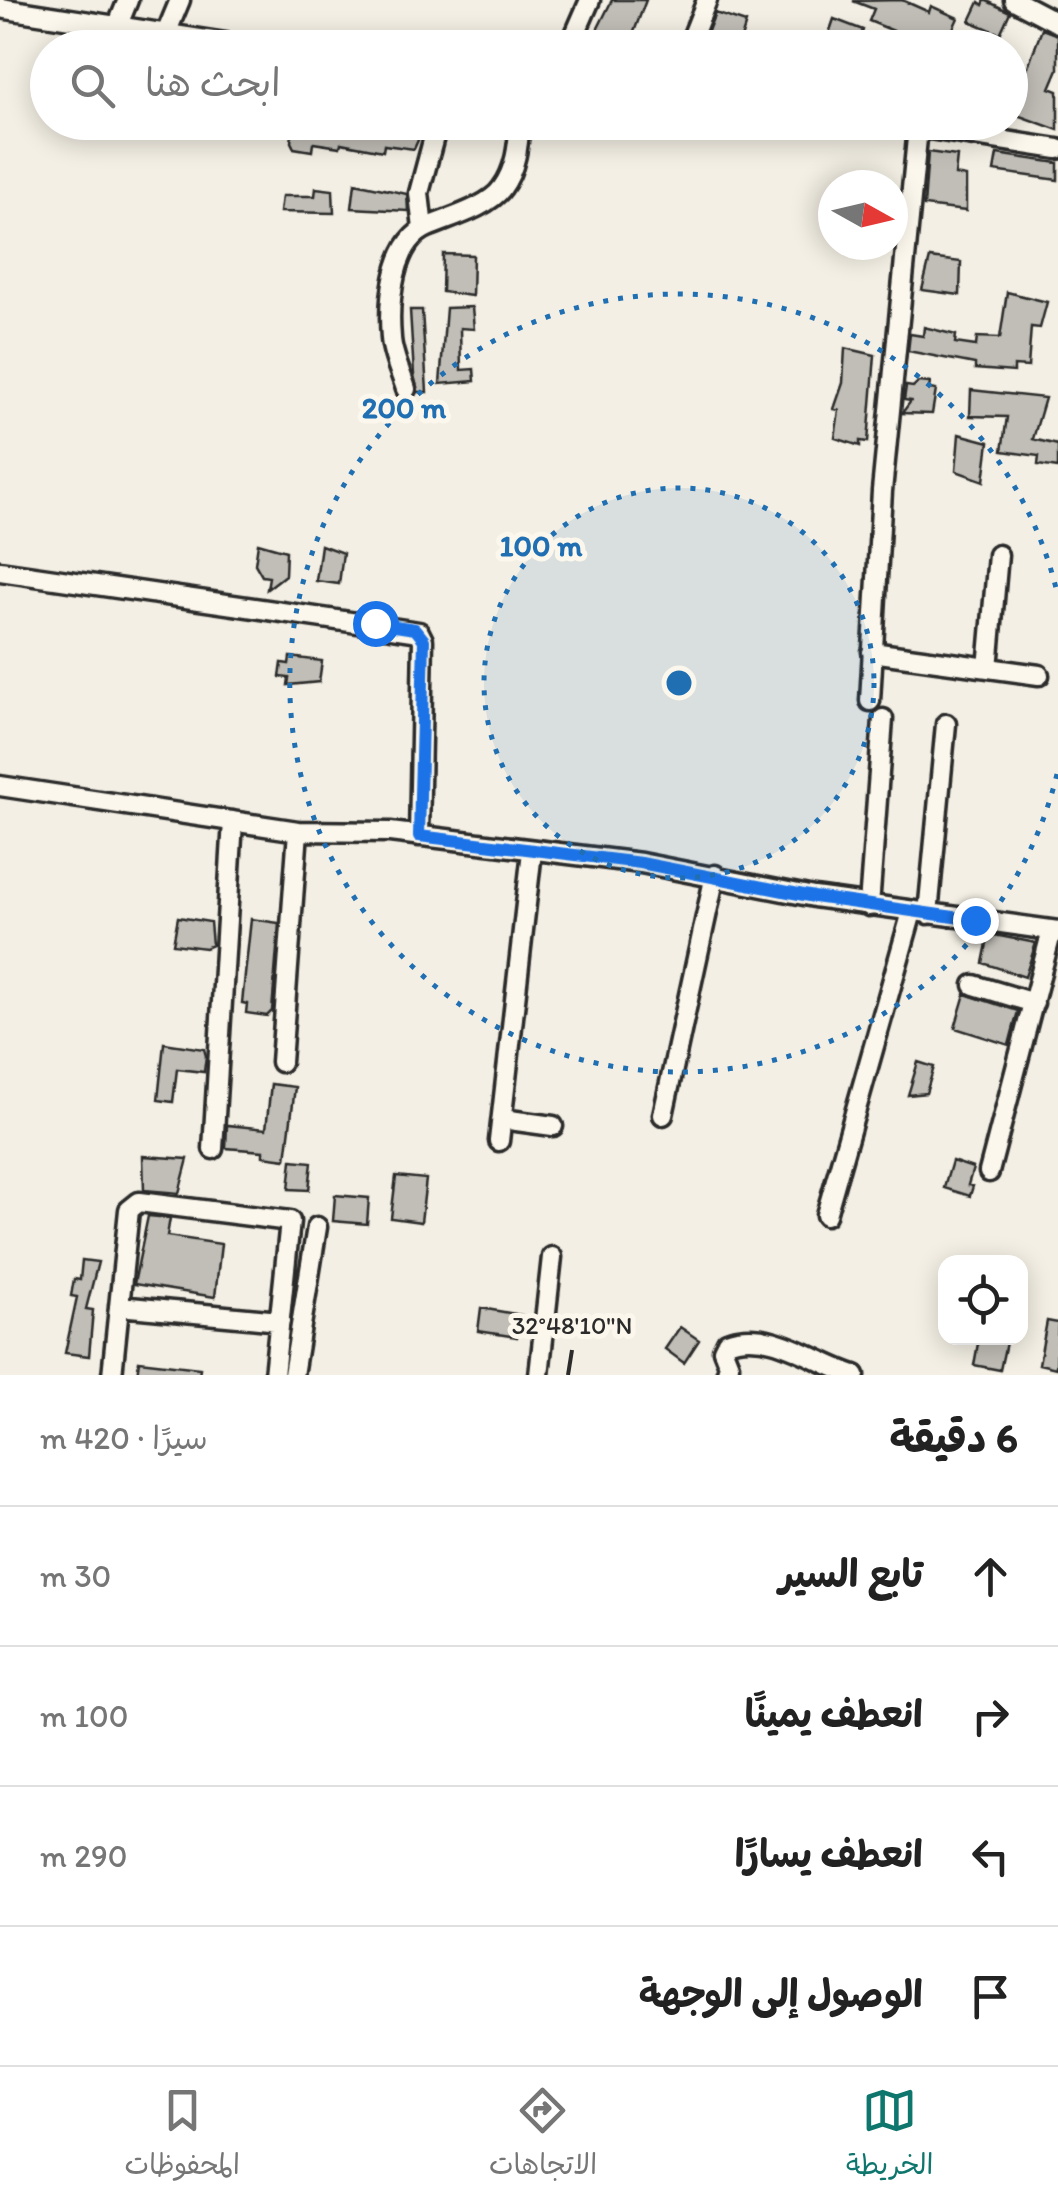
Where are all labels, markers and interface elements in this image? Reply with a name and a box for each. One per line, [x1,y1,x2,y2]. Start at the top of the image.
search box [30,30,1028,140]
icon: search [65,58,120,113]
text: ابحث هنا [145,60,281,106]
north arrow [818,170,908,260]
text: 200 m [362,389,447,426]
text: 100 m [500,527,583,564]
route start [353,601,399,647]
centre of rings [661,665,697,701]
route end [953,898,999,944]
map controls [938,1255,1028,1345]
button: locate [938,1255,1028,1345]
text: 32°48'10"N [512,1310,632,1340]
text: 6 دقيقة [889,1412,1018,1463]
text: سيرًا · 420 m [40,1419,208,1457]
icon: ahead [963,1549,1018,1604]
text: تابع السير [779,1551,923,1597]
text: 30 m [40,1557,111,1595]
icon: right [963,1689,1018,1744]
text: انعطف يمينًا [745,1691,923,1737]
text: 100 m [40,1697,128,1735]
icon: left [963,1829,1018,1884]
text: انعطف يسارًا [735,1831,923,1877]
text: 290 m [40,1837,127,1875]
icon: arrive [963,1969,1018,2024]
text: الوصول إلى الوجهة [639,1971,923,2017]
tab: المحفوظات [125,2083,240,2189]
tab: الاتجاهات [489,2083,597,2189]
tab: الخريطة [846,2083,933,2189]

